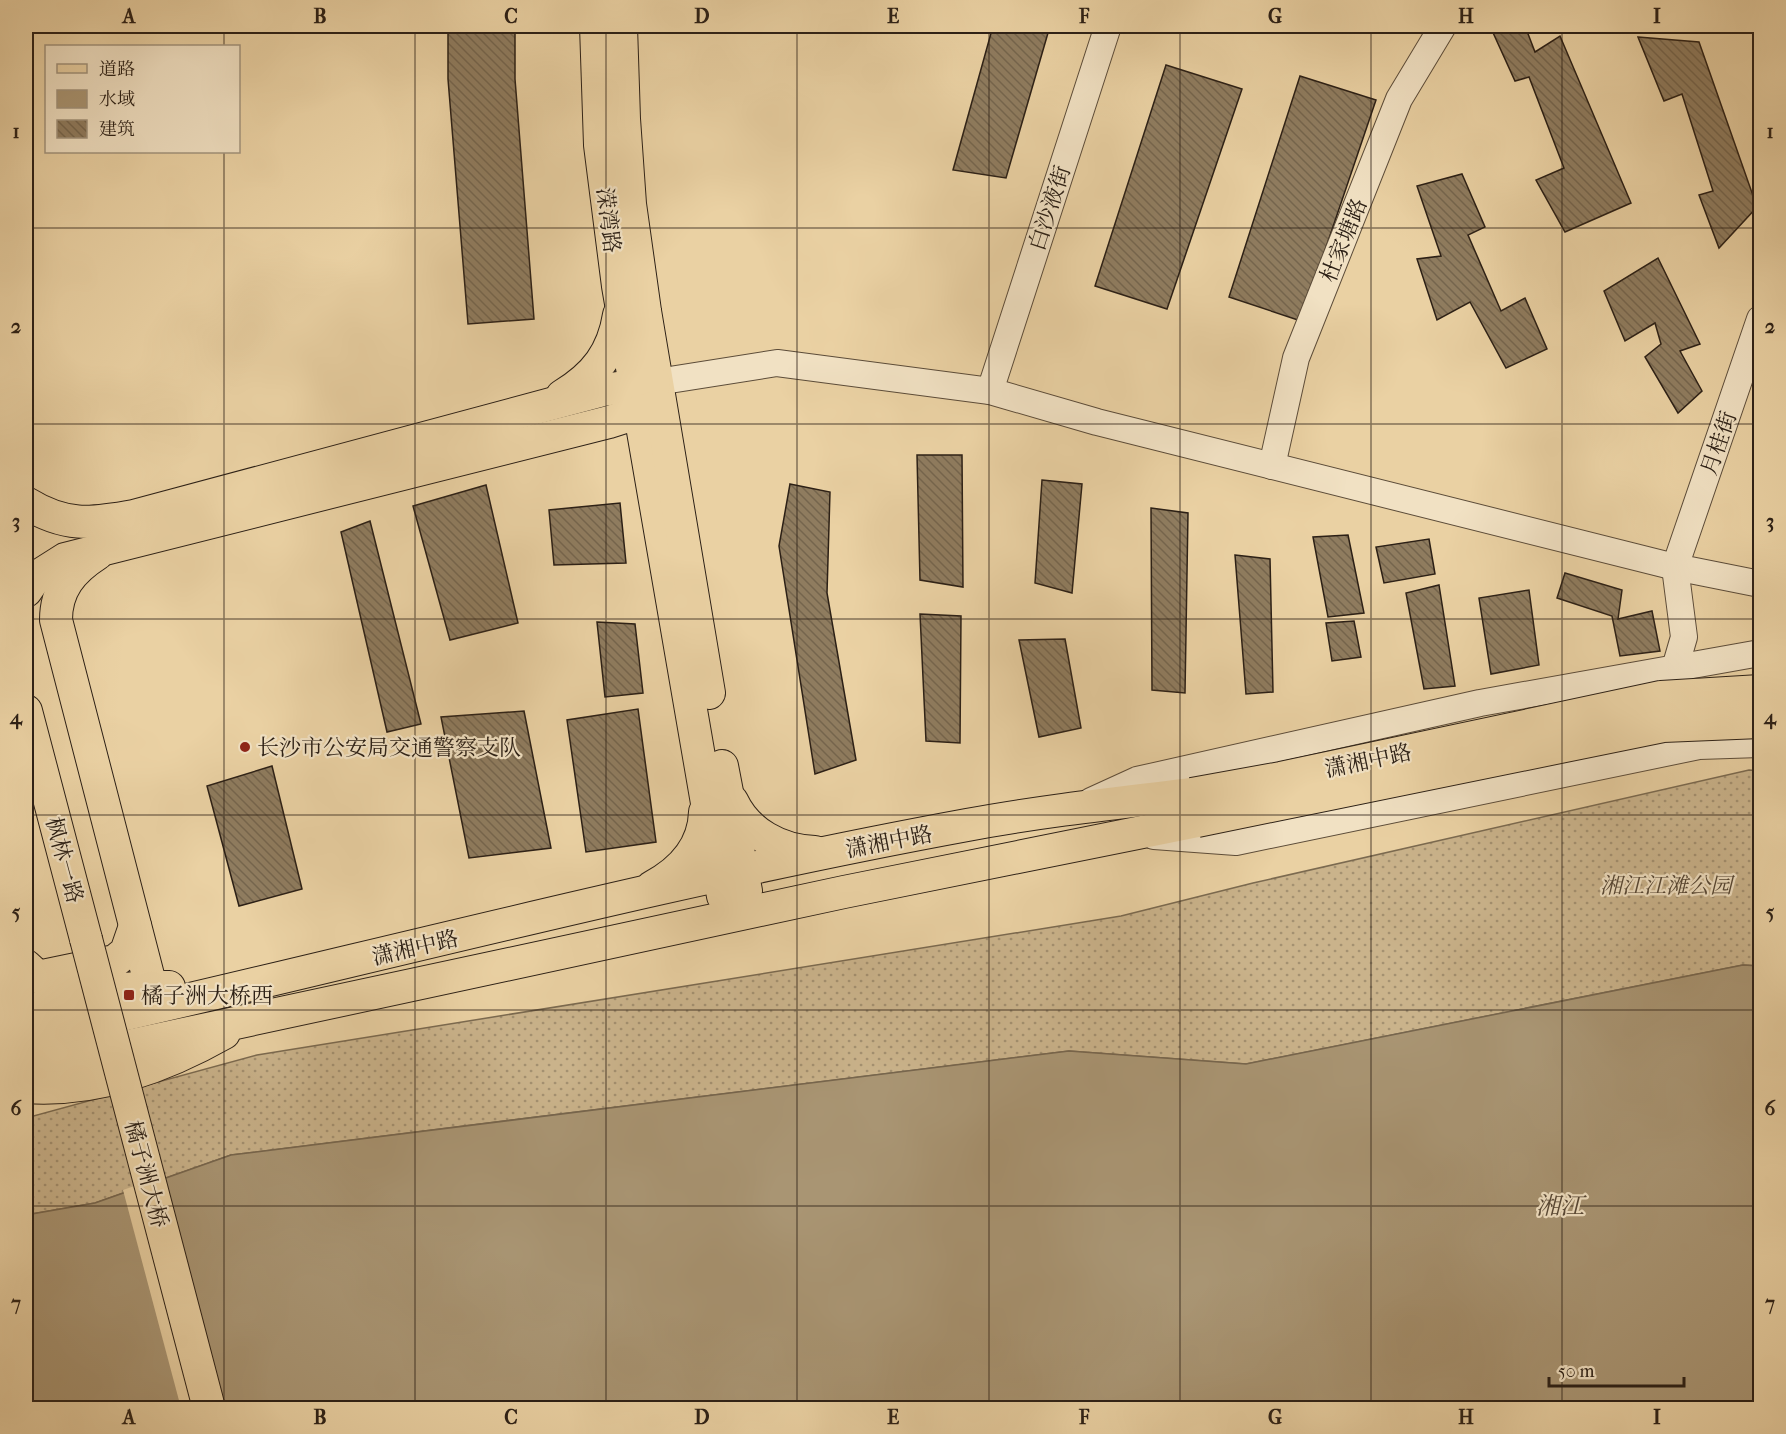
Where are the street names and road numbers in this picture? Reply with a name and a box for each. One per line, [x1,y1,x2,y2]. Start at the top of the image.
street label: 白沙液街 [1024,162,1076,254]
street label: 溁湾路 [591,186,625,254]
street label: 杜家塘路 [1315,195,1372,286]
street label: 月桂街 [1696,408,1742,479]
street label: 潇湘中路 [1322,739,1414,783]
street label: 枫林一路 [40,814,88,906]
street label: 潇湘中路 [844,821,935,863]
street label: 潇湘中路 [369,925,461,971]
street label: 橘子洲大桥 [119,1118,173,1231]

